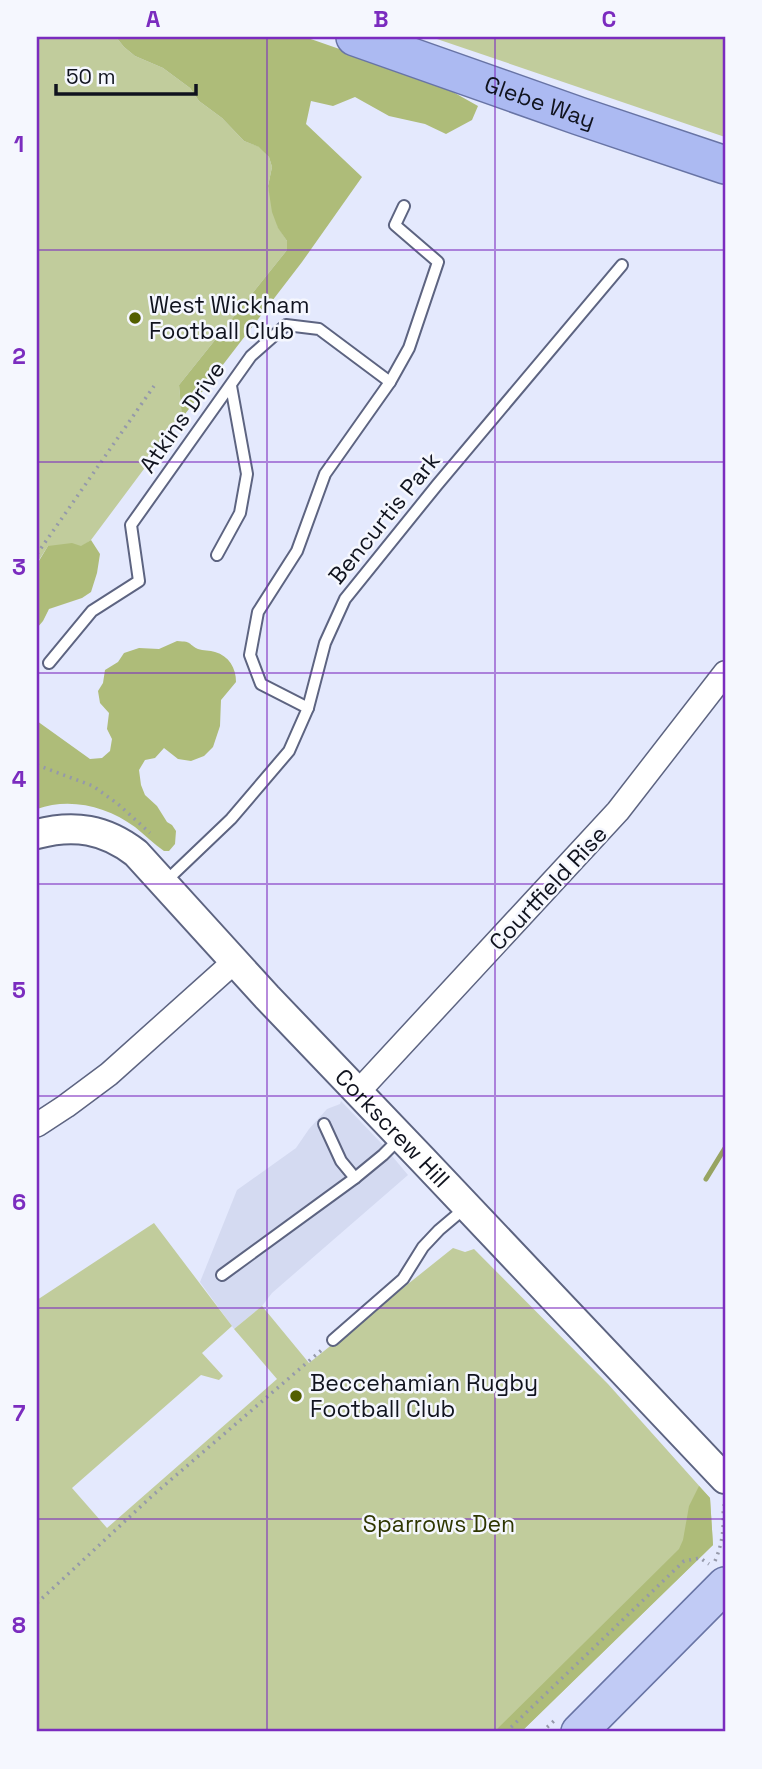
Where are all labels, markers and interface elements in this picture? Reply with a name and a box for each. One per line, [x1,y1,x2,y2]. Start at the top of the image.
text: A [146,4,161,34]
text: B [373,4,389,34]
text: C [602,4,616,34]
scale bar [56,52,196,96]
text: 50 m [66,63,116,90]
street label: Glebe Way [480,69,599,135]
text: 1 [14,129,24,159]
place label: West Wickham Football Club [149,290,310,346]
marker: West Wickham Football Club [127,310,143,326]
text: 2 [12,341,26,371]
street label: Atkins Drive [132,355,232,479]
street label: Bencurtis Park [322,446,446,590]
text: 3 [12,552,26,582]
text: 4 [12,764,27,794]
street label: Courtfield Rise [482,819,614,957]
text: 5 [12,975,26,1005]
street label: Corkscrew Hill [328,1062,456,1194]
text: 6 [12,1187,26,1217]
place label: Beccehamian Rugby Football Club [310,1368,538,1424]
marker: Beccehamian Rugby Football Club [288,1388,304,1404]
text: 7 [13,1398,26,1428]
park label: Sparrows Den [363,1509,515,1539]
text: 8 [12,1610,26,1640]

